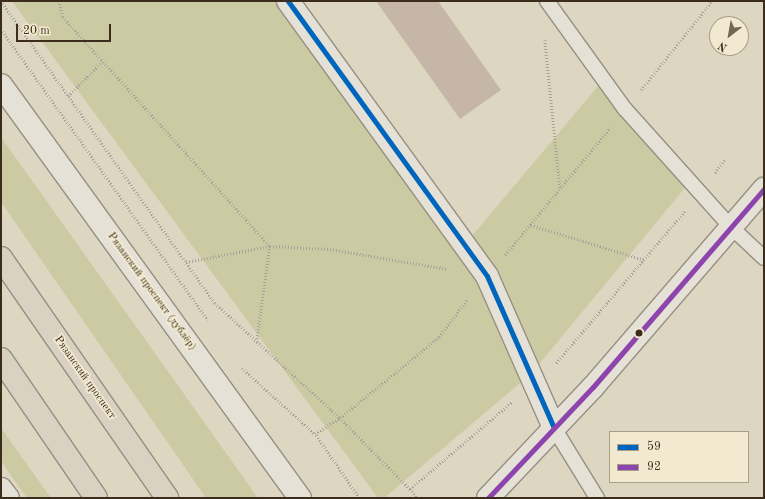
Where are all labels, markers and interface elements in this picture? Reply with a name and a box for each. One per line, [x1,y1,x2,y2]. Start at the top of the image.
scale bar [18,16,113,42]
north arrow [709,16,749,56]
text: 20 m [23,25,50,37]
text: N [717,39,730,53]
street label: Рязанский проспект (дублёр) [104,230,198,354]
unlabelled marker [634,328,644,338]
street label: Рязанский проспект [50,334,118,422]
legend [609,431,749,483]
text: 59 [647,441,661,453]
text: 92 [647,461,661,473]

